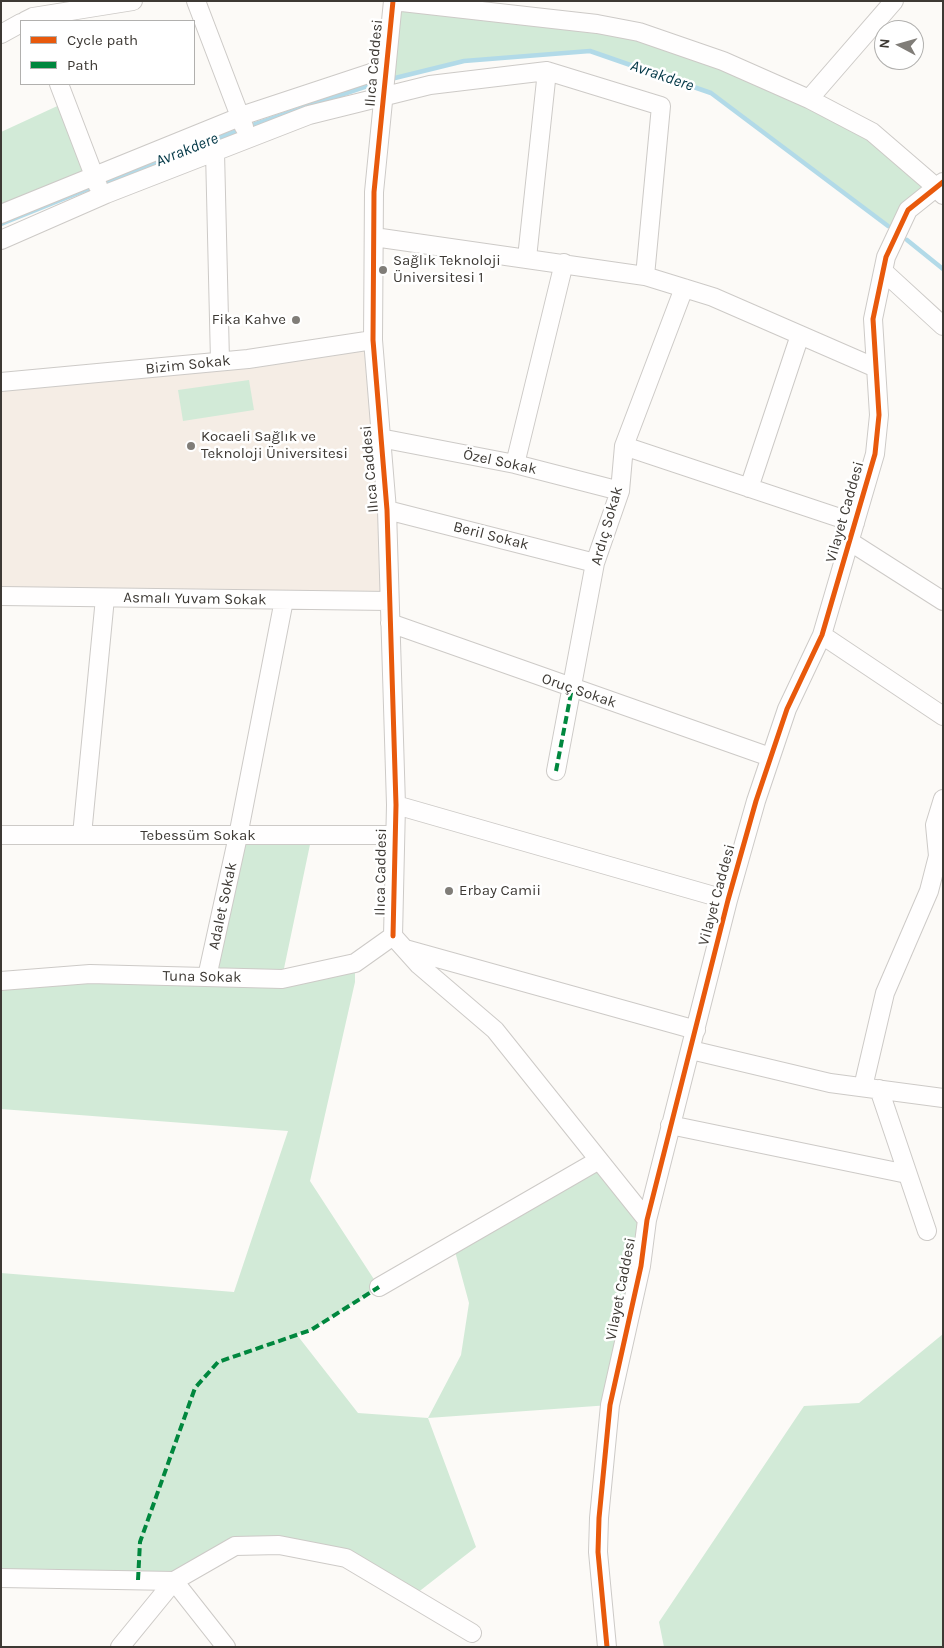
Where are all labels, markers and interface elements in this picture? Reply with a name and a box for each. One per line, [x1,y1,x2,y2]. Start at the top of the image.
street label: Ilıca Caddesi [361,19,387,107]
legend [20,20,195,85]
north arrow [874,20,924,70]
text: Cycle path [67,31,138,49]
text: N [876,38,894,49]
text: Path [67,56,98,74]
water label: Avrakdere [628,56,696,96]
water label: Avrakdere [153,129,221,171]
place label: Sağlık Teknoloji Üniversitesi 1 [393,252,501,287]
marker: Sağlık Teknoloji Üniversitesi 1 [377,264,389,276]
place label: Fika Kahve [212,311,286,329]
marker: Fika Kahve [290,314,302,326]
street label: Bizim Sokak [145,352,231,378]
street label: Ilıca Caddesi [357,425,383,513]
place label: Kocaeli Sağlık ve Teknoloji Üniversitesi [201,428,348,463]
marker: Kocaeli Sağlık ve Teknoloji Üniversitesi [185,440,197,452]
street label: Özel Sokak [462,445,538,479]
street label: Vilayet Caddesi [822,459,868,565]
street label: Ardıç Sokak [587,485,627,567]
street label: Beril Sokak [451,518,531,554]
street label: Asmalı Yuvam Sokak [123,589,267,609]
street label: Oruç Sokak [539,670,619,712]
street label: Tebessüm Sokak [140,827,256,845]
street label: Ilıca Caddesi [371,828,391,916]
street label: Vilayet Caddesi [695,842,739,948]
street label: Adalet Sokak [205,860,241,952]
place label: Erbay Camii [459,882,541,900]
marker: Erbay Camii [443,885,455,897]
street label: Tuna Sokak [162,967,242,987]
street label: Vilayet Caddesi [602,1236,640,1342]

